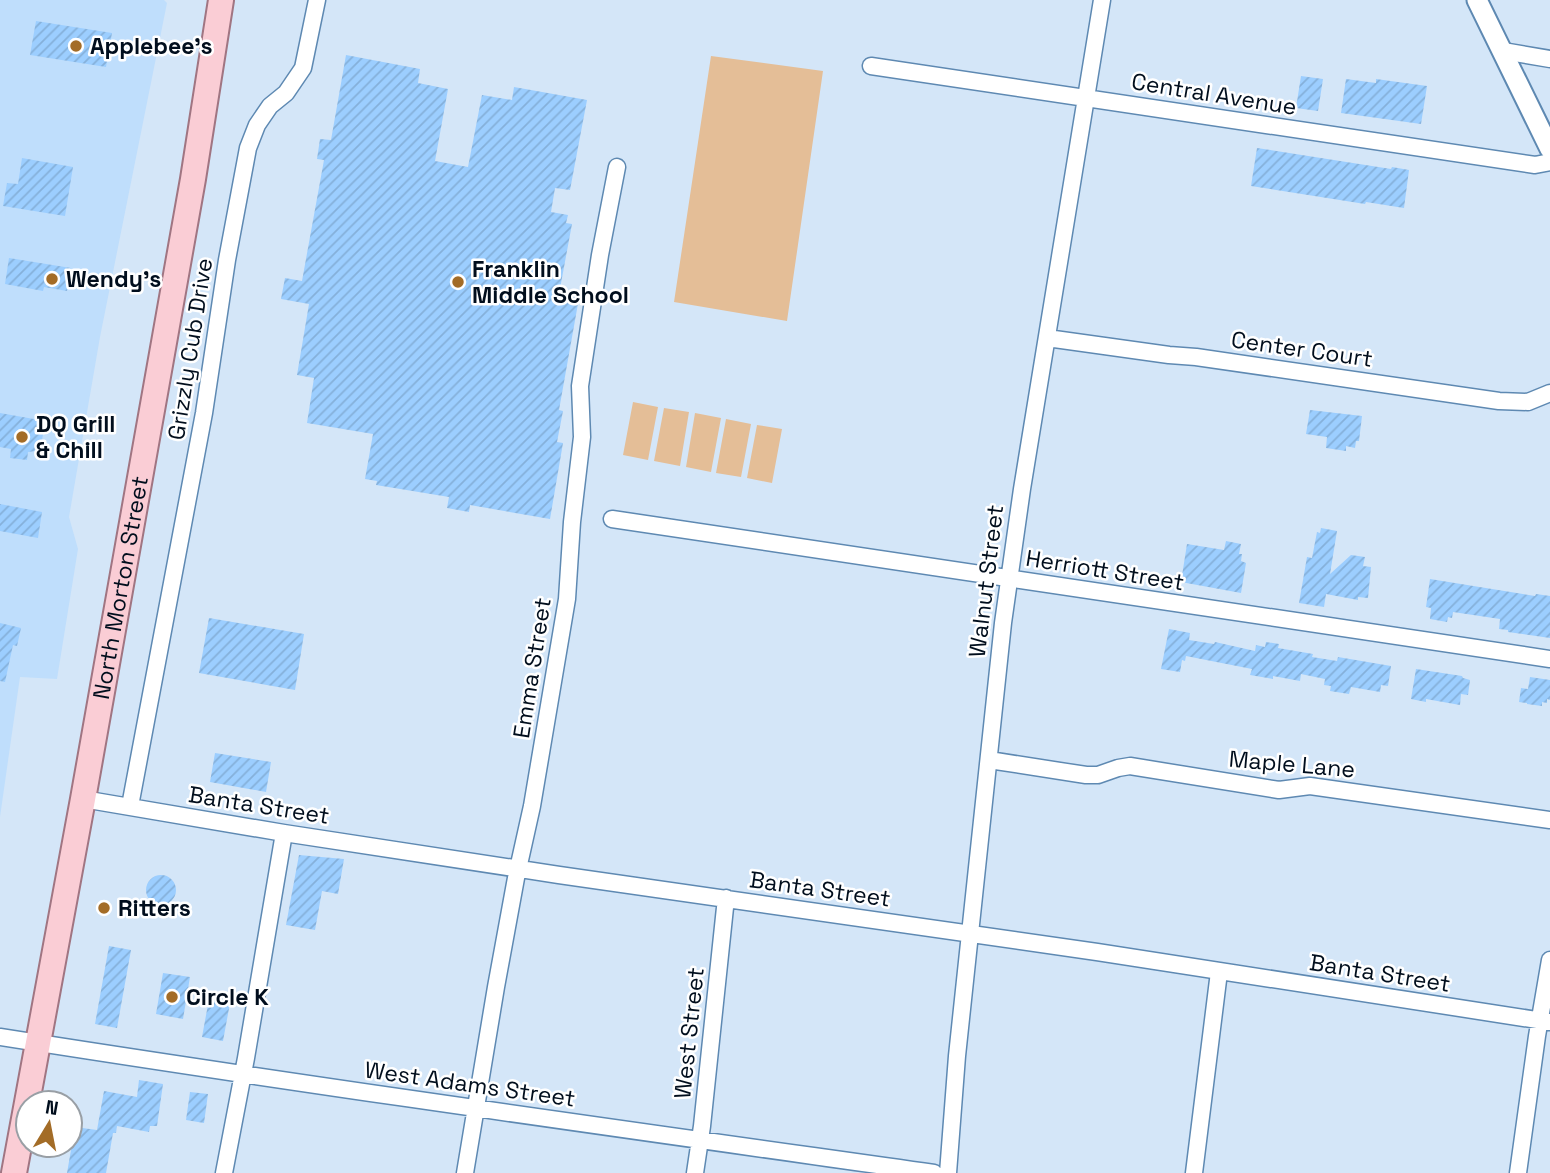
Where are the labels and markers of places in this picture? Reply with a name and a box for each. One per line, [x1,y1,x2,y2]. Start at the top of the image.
place label: Applebee's [90,31,213,61]
marker: Applebee's [68,38,84,54]
place label: Franklin Middle School [472,254,629,310]
place label: Wendy's [66,264,161,294]
marker: Wendy's [44,271,60,287]
marker: Franklin Middle School [450,274,466,290]
place label: DQ Grill & Chill [36,409,115,465]
marker: DQ Grill & Chill [14,429,30,445]
place label: Ritters [118,893,191,923]
marker: Ritters [96,900,112,916]
place label: Circle K [186,982,269,1012]
marker: Circle K [164,989,180,1005]

